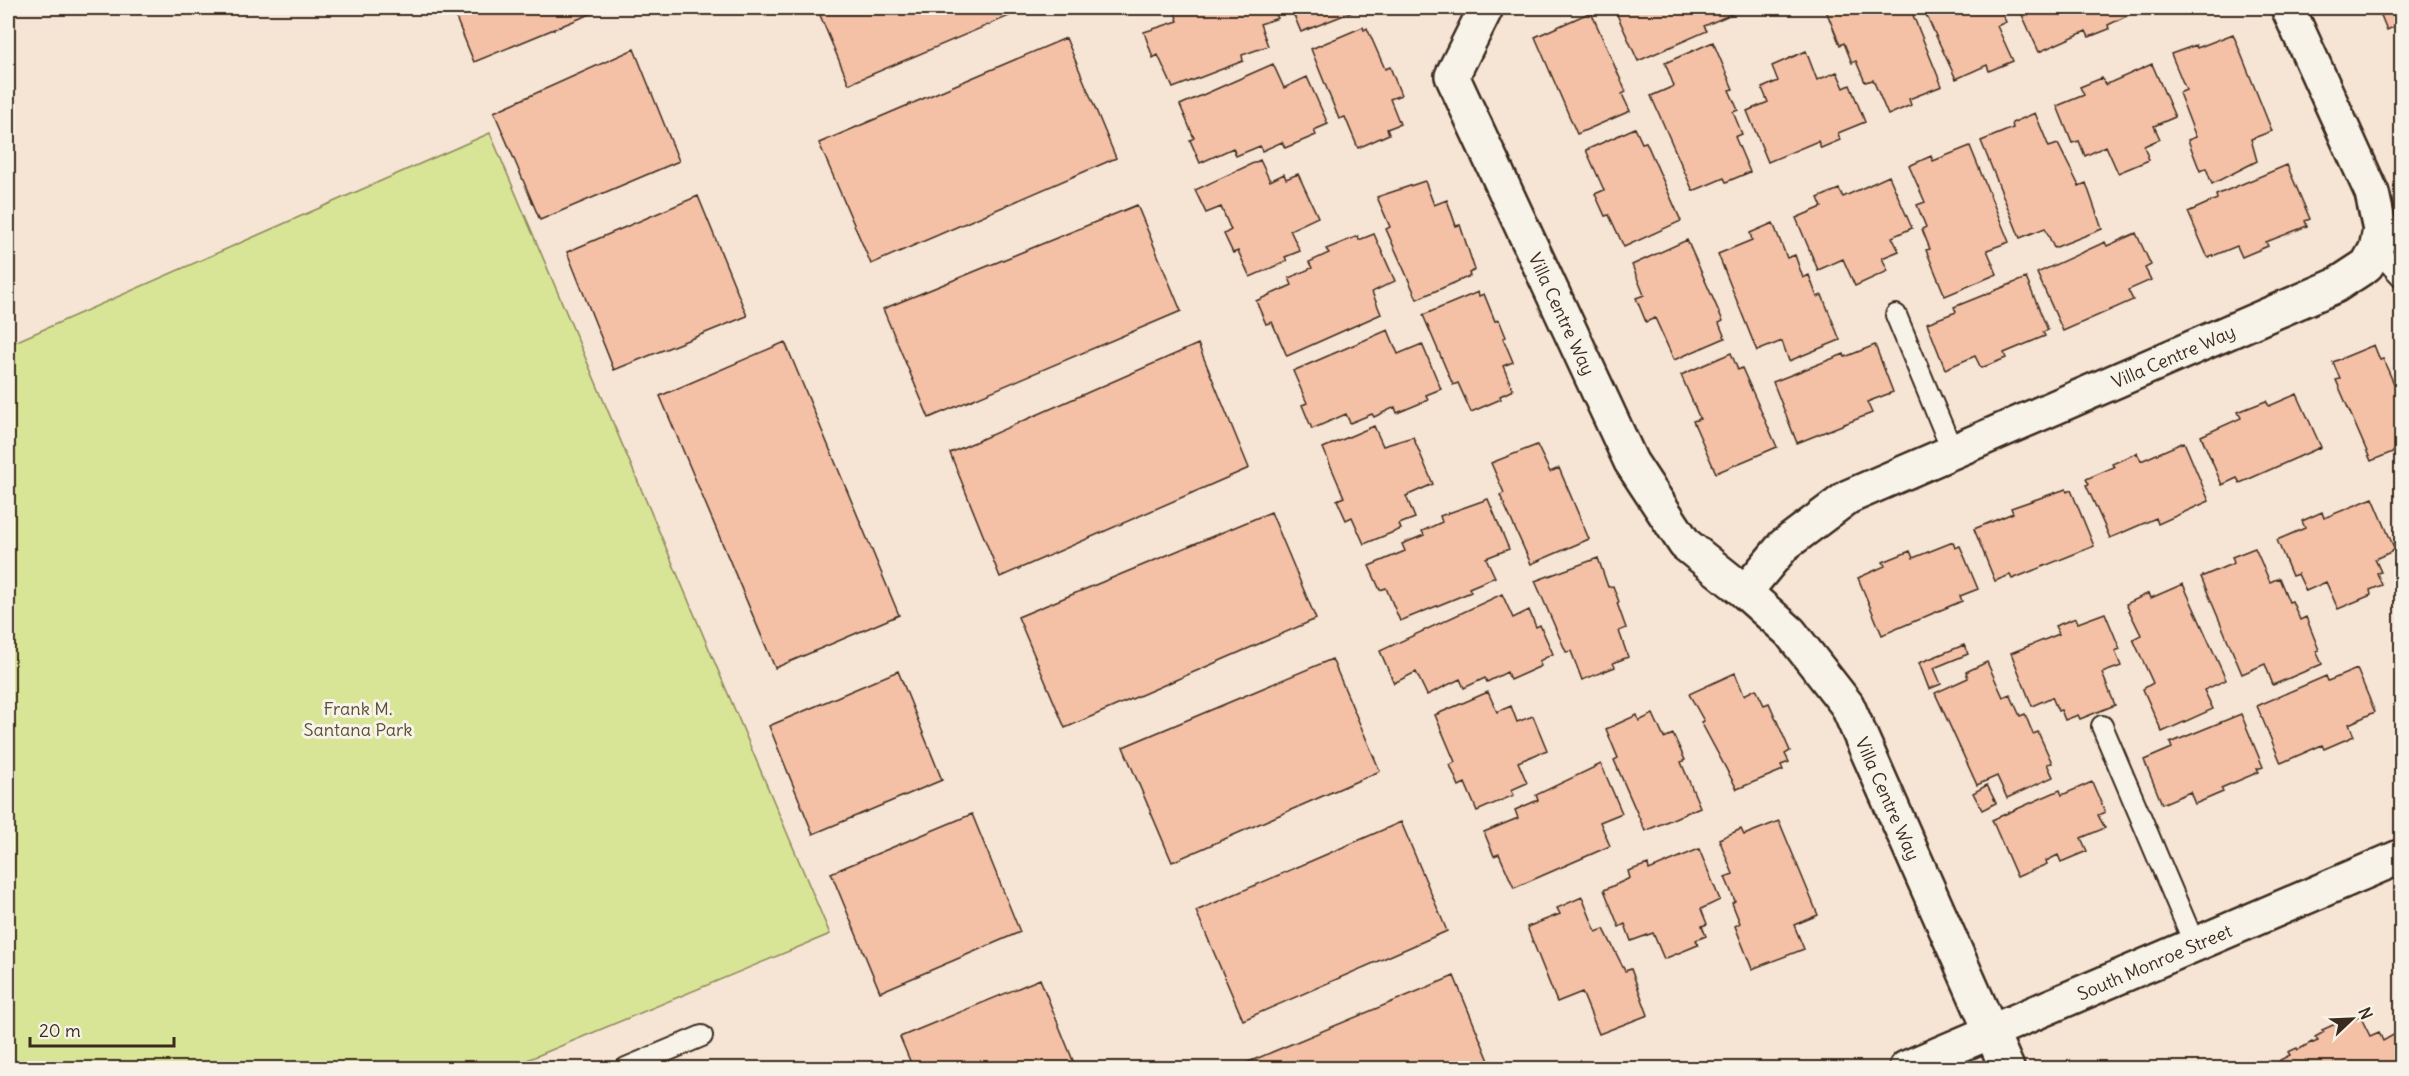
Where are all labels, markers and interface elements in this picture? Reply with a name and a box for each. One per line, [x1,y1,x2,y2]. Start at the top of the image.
street label: Villa Centre Way [1524,249,1601,379]
street label: Villa Centre Way [2108,319,2239,393]
park label: Frank M. Santana Park [303,697,413,741]
street label: Villa Centre Way [1851,733,1925,864]
street label: South Monroe Street [2074,919,2235,1005]
north arrow [2322,989,2382,1049]
text: N [2354,1004,2377,1022]
scale bar [30,1010,174,1048]
text: 20 m [39,1019,81,1042]

